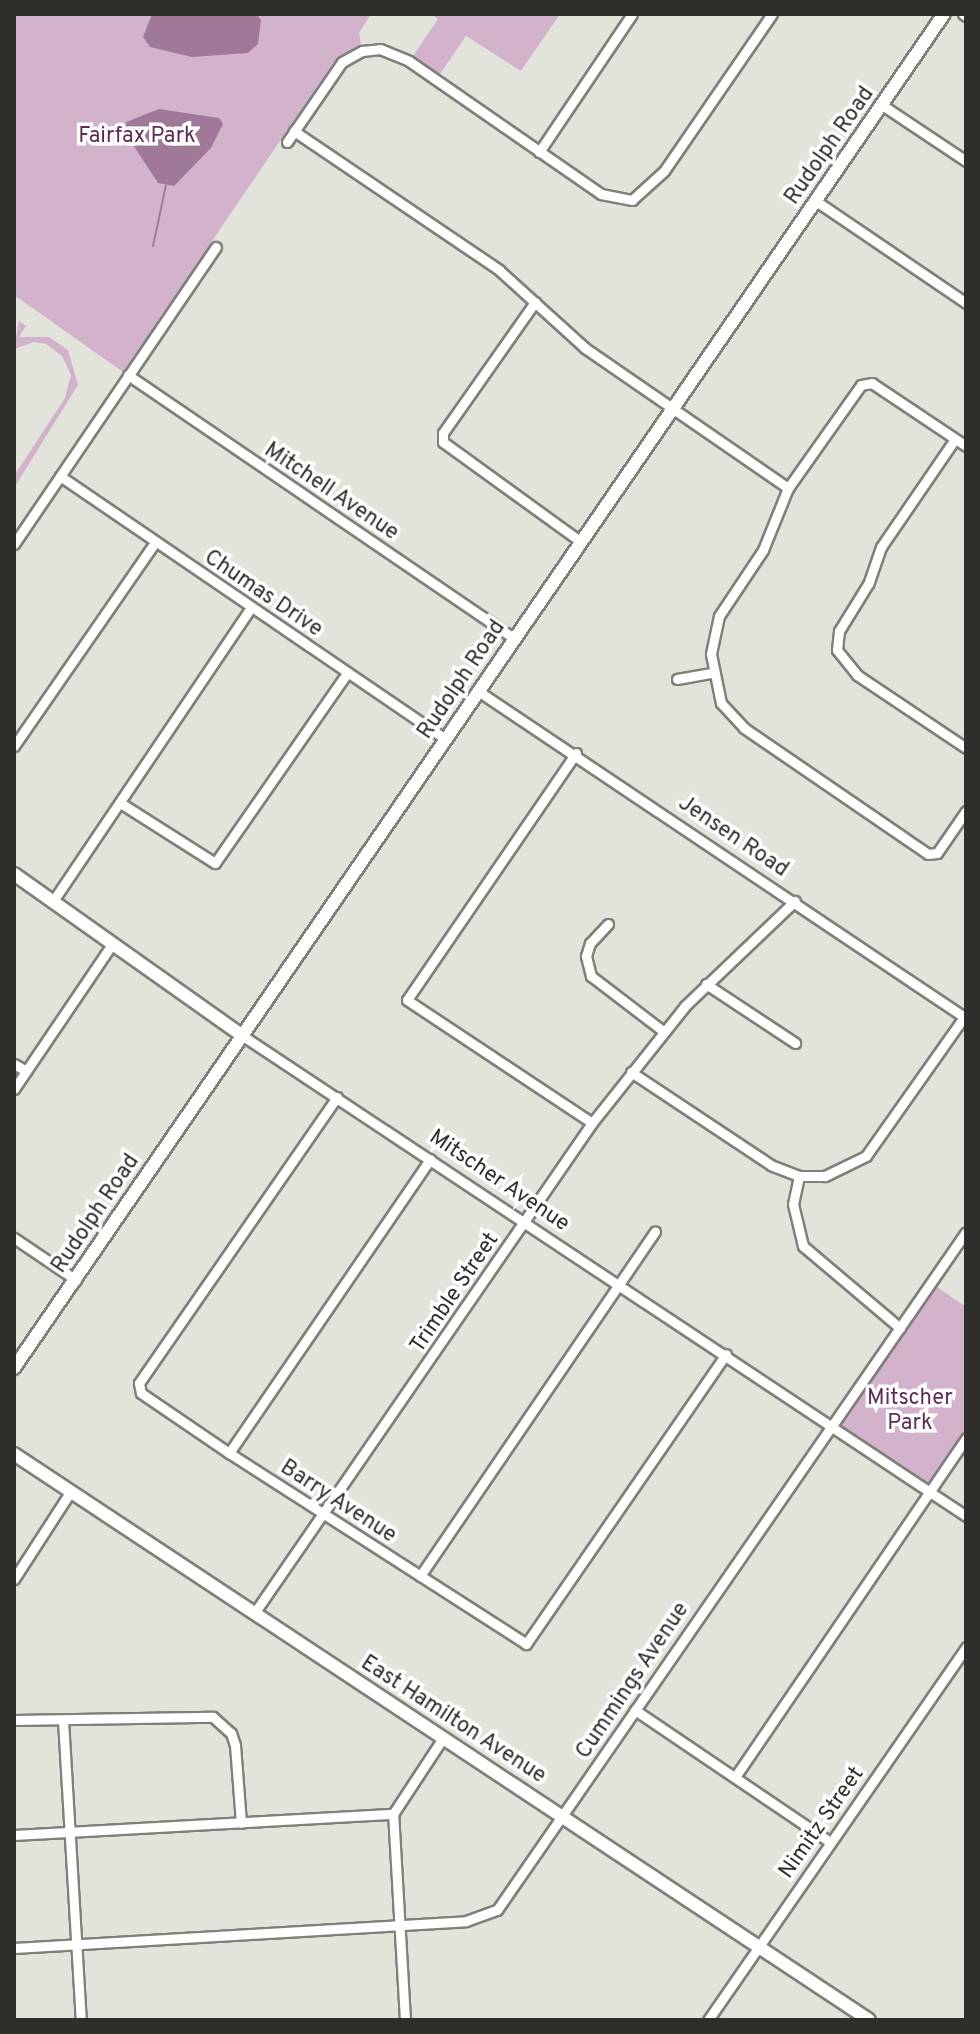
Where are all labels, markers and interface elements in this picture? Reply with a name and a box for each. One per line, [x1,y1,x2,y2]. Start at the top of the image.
street label: Rudolph Road [780,82,880,210]
park label: Fairfax Park [78,124,196,150]
street label: Mitchell Avenue [258,437,404,547]
street label: Chumas Drive [199,545,327,643]
street label: Rudolph Road [413,615,511,745]
street label: Jensen Road [673,791,793,883]
street label: Mitscher Avenue [423,1124,575,1238]
street label: Rudolph Road [47,1149,145,1279]
street label: Trimble Street [405,1228,505,1358]
park label: Mitscher Park [867,1385,953,1436]
street label: Barry Avenue [275,1454,401,1550]
street label: Cummings Avenue [571,1597,695,1765]
street label: East Hamilton Avenue [355,1650,551,1790]
street label: Nimitz Street [774,1762,870,1884]

